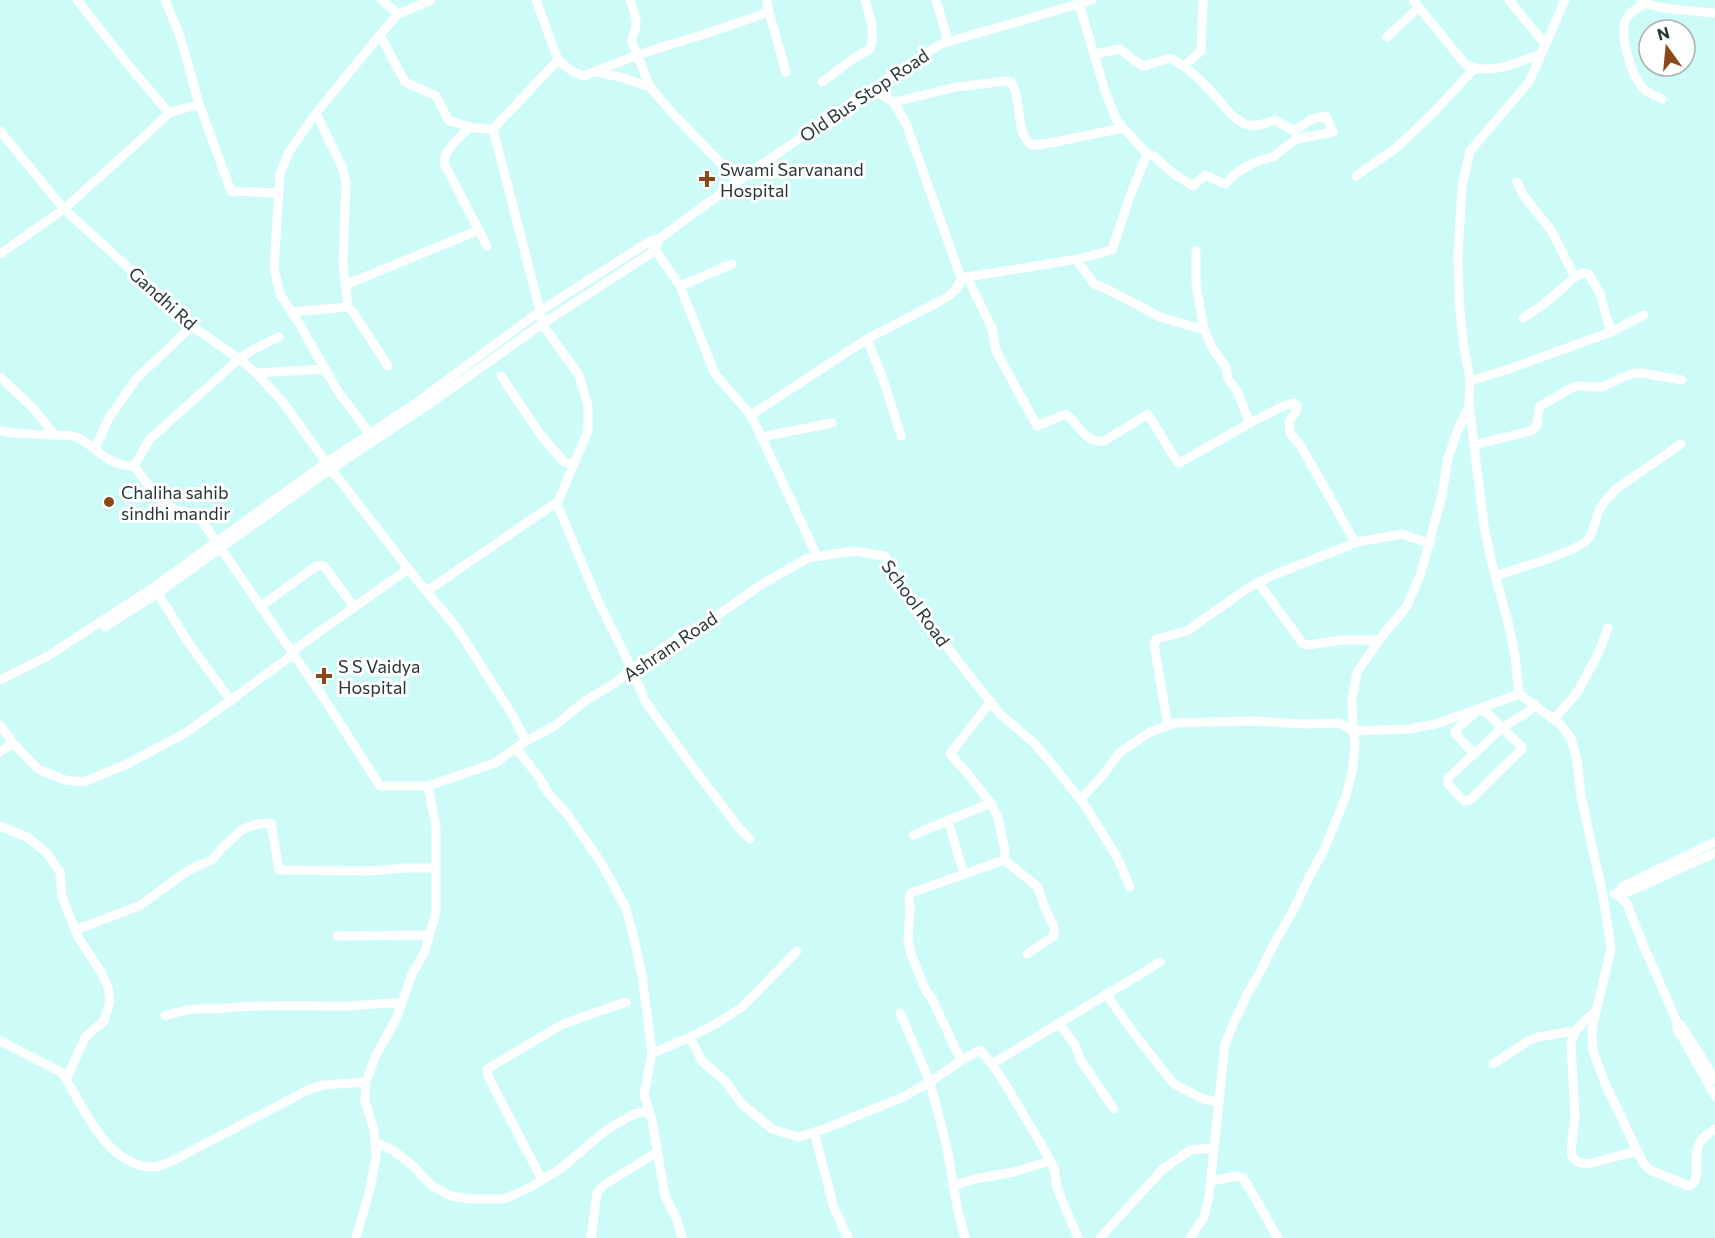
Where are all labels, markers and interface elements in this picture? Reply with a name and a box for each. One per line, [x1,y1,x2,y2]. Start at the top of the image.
north arrow [1637,18,1697,78]
text: N [1655,22,1671,44]
street label: Old Bus Stop Road [795,44,933,146]
place label: Swami Sarvanand Hospital [720,158,864,201]
marker: Swami Sarvanand Hospital [698,170,716,188]
street label: Gandhi Rd [125,262,201,334]
place label: Chaliha sahib sindhi mandir [121,481,231,524]
marker: Chaliha sahib sindhi mandir [102,495,116,509]
street label: School Road [877,556,955,650]
street label: Ashram Road [619,607,721,685]
place label: S S Vaidya Hospital [338,655,420,698]
marker: S S Vaidya Hospital [315,667,333,685]

